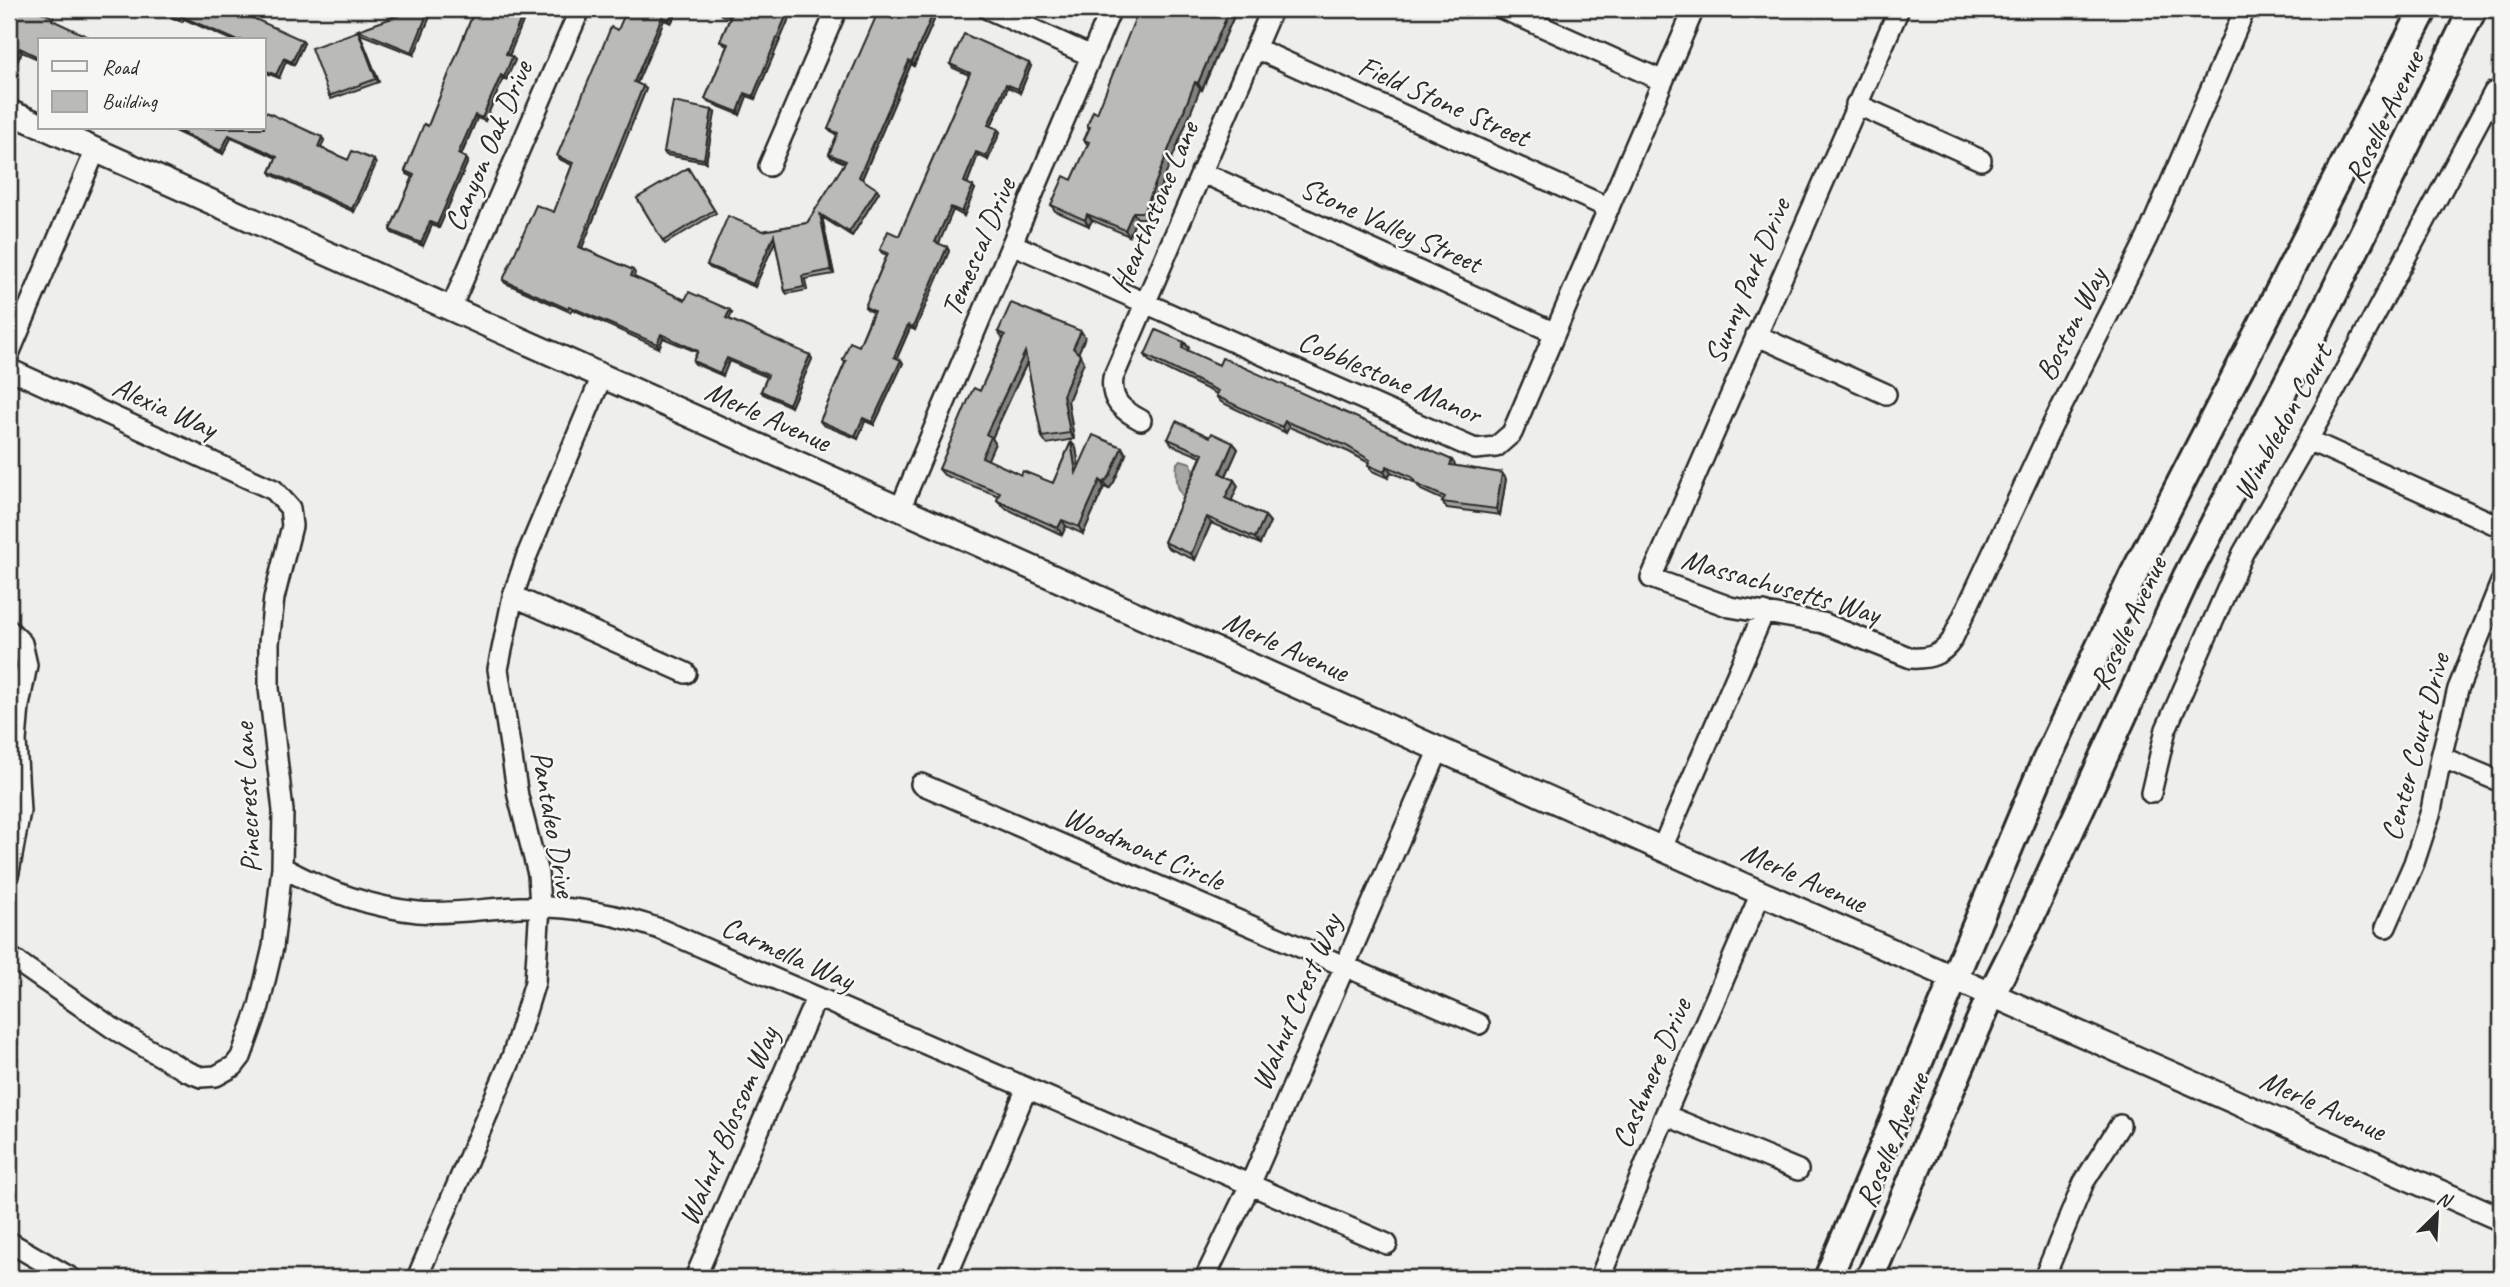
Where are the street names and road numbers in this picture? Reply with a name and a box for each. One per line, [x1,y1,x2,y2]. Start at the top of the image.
street label: Roselle Avenue [2336,43,2433,189]
street label: Field Stone Street [1353,46,1538,157]
street label: Canyon Oak Drive [435,53,542,237]
street label: Hearthstone Lane [1101,114,1208,298]
street label: Stone Valley Street [1295,168,1490,283]
street label: Temescal Drive [932,170,1025,322]
street label: Sunny Park Drive [1695,190,1800,370]
street label: Boston Way [2026,259,2117,387]
street label: Cobblestone Manor [1293,321,1489,434]
street label: Wimbledon Court [2224,335,2342,507]
street label: Alexia Way [107,367,226,448]
street label: Merle Avenue [700,372,839,461]
street label: Massachusetts Way [1677,540,1887,633]
street label: Roselle Avenue [2081,548,2176,696]
street label: Merle Avenue [1218,602,1357,691]
street label: Center Court Drive [2372,647,2459,845]
street label: Pinecrest Lane [224,720,270,874]
street label: Pantaleo Drive [522,748,586,902]
street label: Woodmont Circle [1058,797,1232,900]
street label: Merle Avenue [1736,833,1875,922]
street label: Walnut Crest Way [1242,905,1351,1096]
street label: Carmella Way [716,907,862,1000]
street label: Cashmere Drive [1602,990,1700,1154]
street label: Walnut Blossom Way [669,1019,788,1231]
street label: Merle Avenue [2255,1061,2394,1150]
street label: Roselle Avenue [1847,1065,1938,1213]

